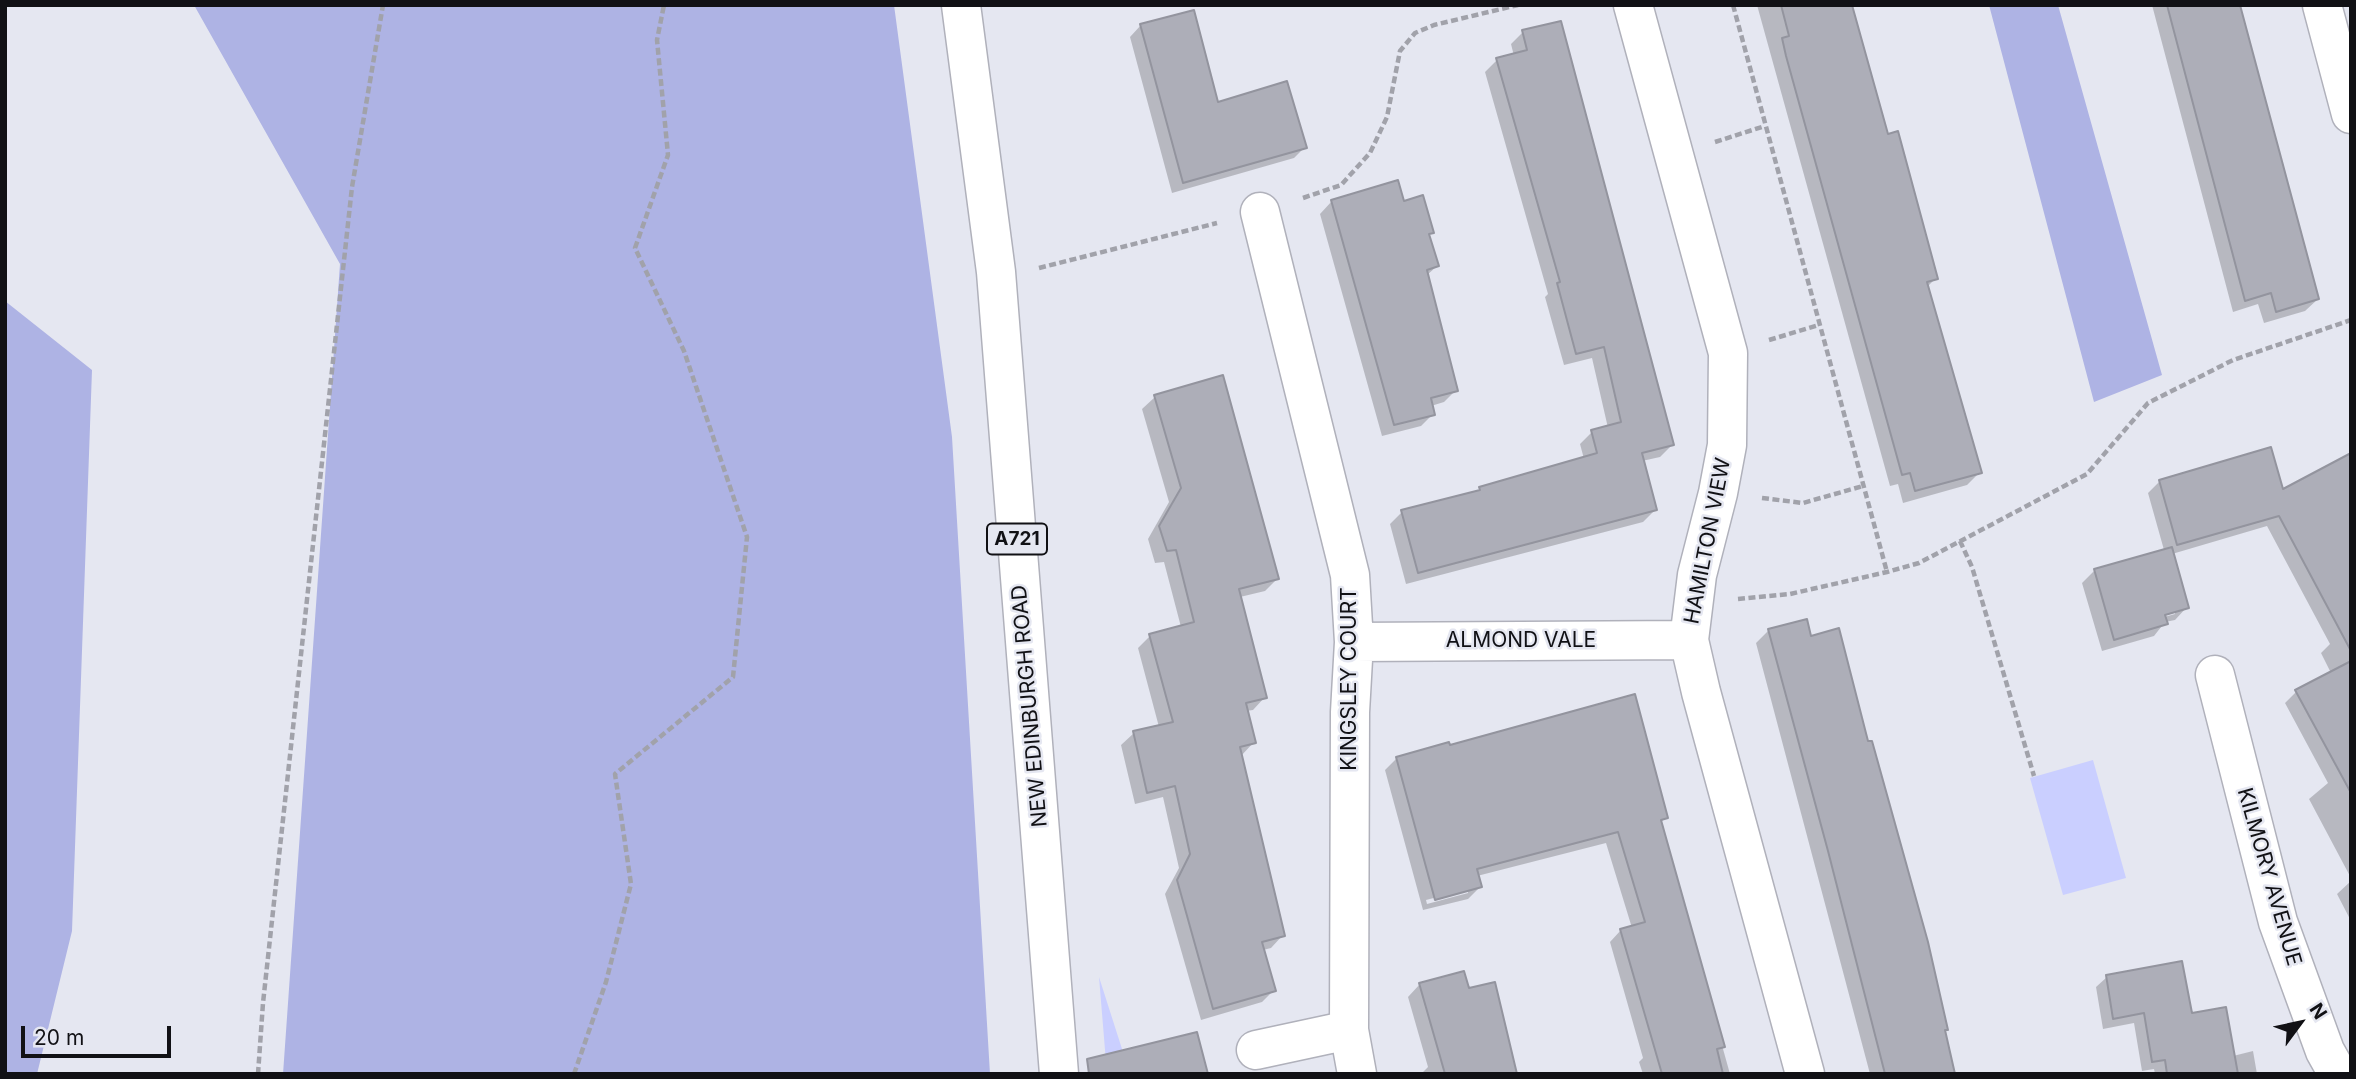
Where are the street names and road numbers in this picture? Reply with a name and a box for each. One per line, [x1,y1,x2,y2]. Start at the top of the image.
street label: HAMILTON VIEW [1680,456,1736,626]
road number: A721 [987,524,1047,554]
street label: NEW EDINBURGH ROAD [1007,584,1053,828]
street label: KINGSLEY COURT [1337,587,1363,771]
street label: ALMOND VALE [1446,628,1596,654]
street label: KILMORY AVENUE [2232,785,2306,969]

